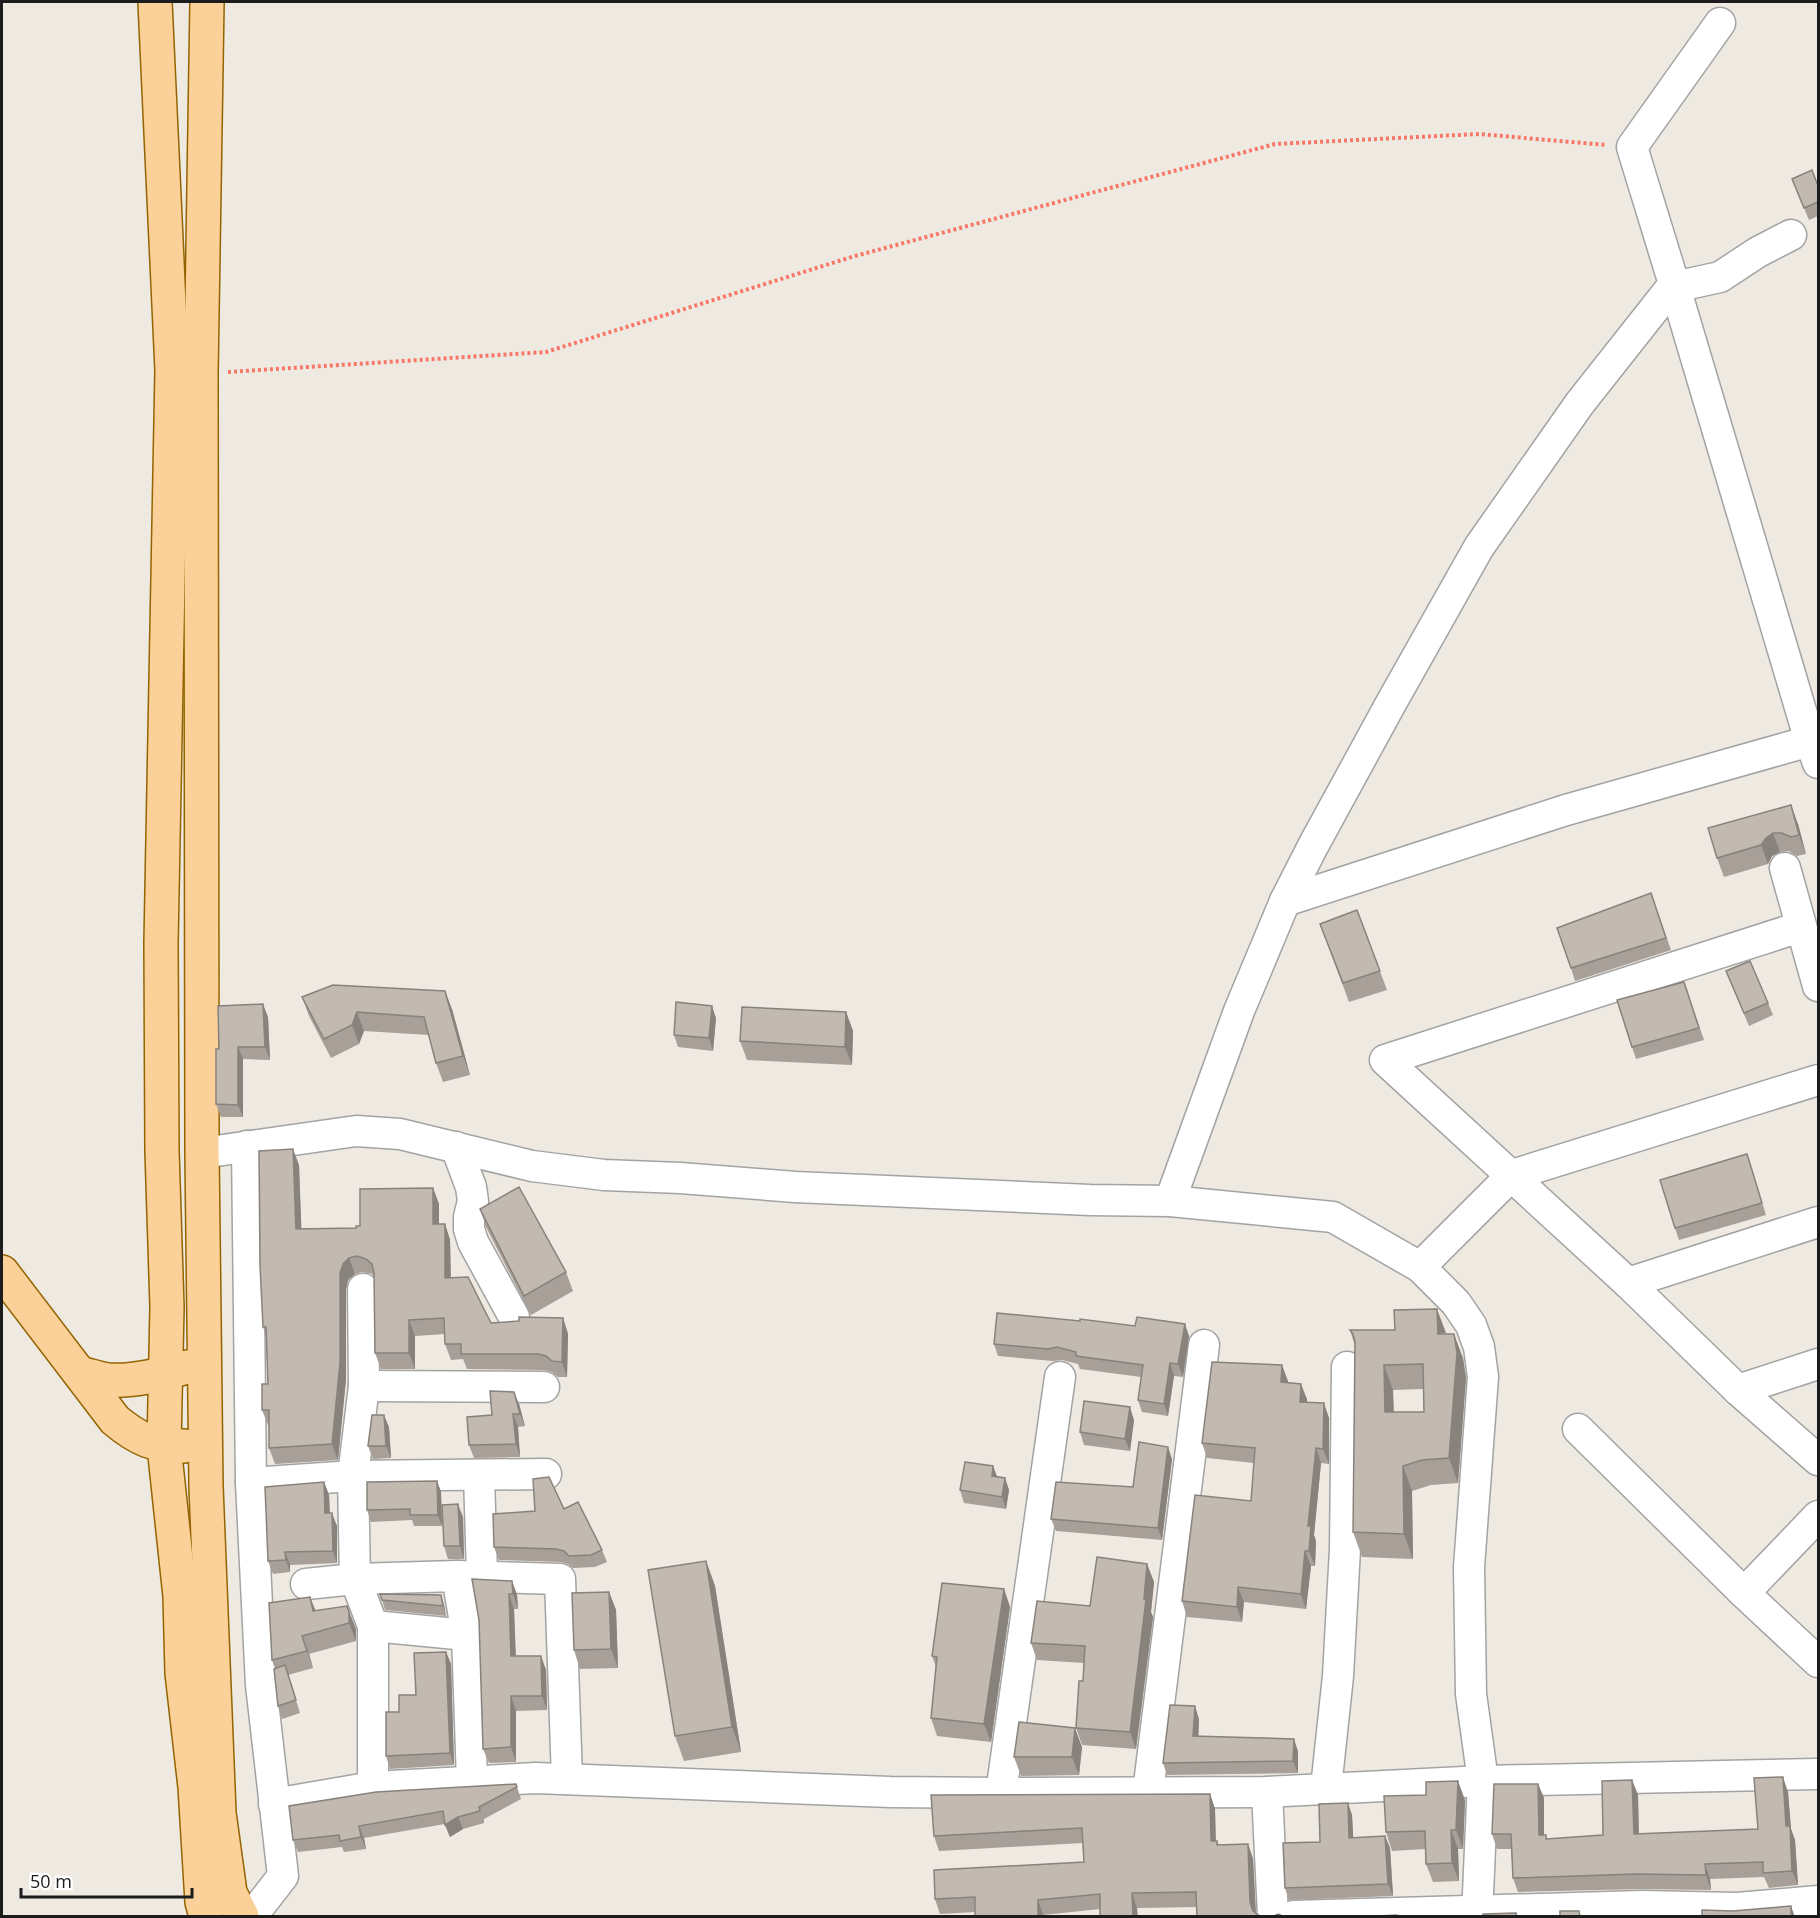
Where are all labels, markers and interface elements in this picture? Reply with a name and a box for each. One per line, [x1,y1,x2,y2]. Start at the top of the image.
scale bar [21,1861,192,1899]
text: 50 m [30,1869,72,1893]

